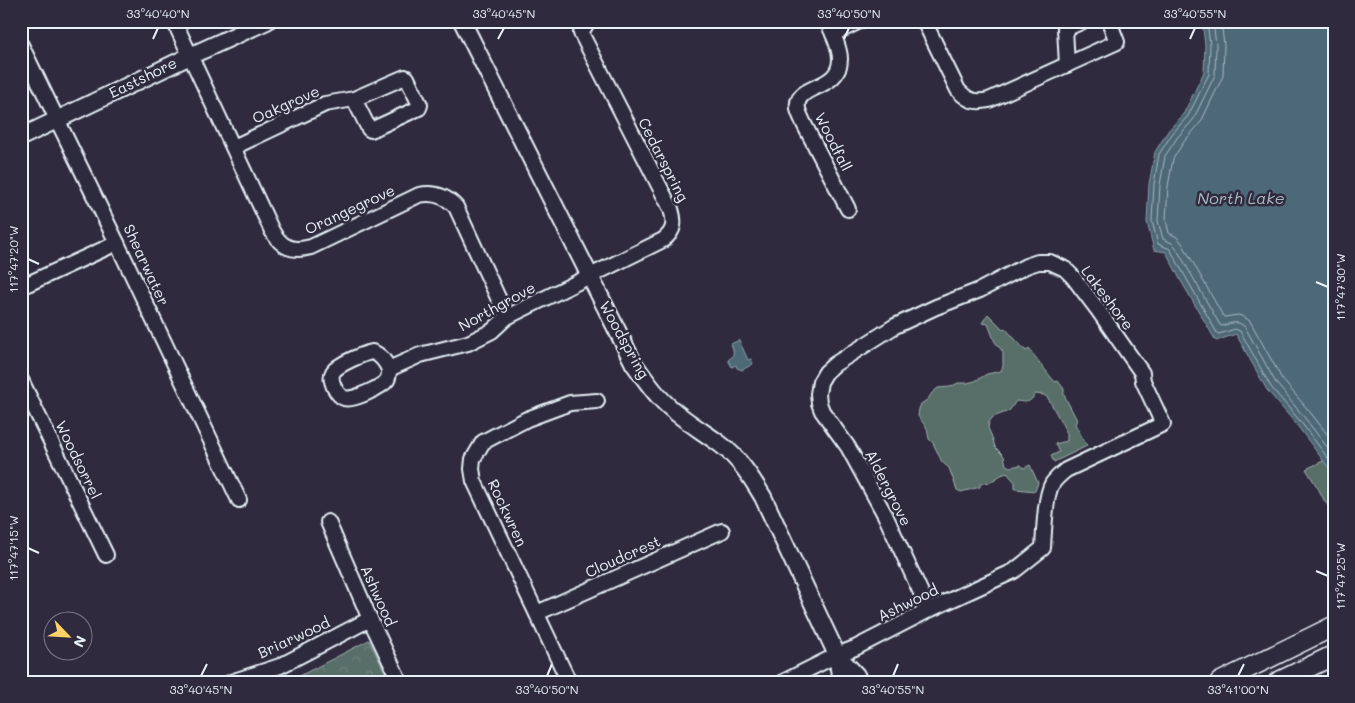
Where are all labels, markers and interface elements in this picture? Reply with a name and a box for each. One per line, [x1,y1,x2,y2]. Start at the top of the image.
text: 33°40'40"N [126,5,190,21]
text: 33°40'45"N [473,5,535,21]
text: 33°40'50"N [817,5,881,21]
text: 33°40'55"N [1164,5,1226,21]
street label: Eastshore [105,52,180,102]
street label: Oakgrove [249,80,322,128]
street label: Woodfall [811,109,857,174]
street label: Cedarspring [634,114,694,205]
street label: Orangegrove [301,179,398,239]
water label: North Lake [1197,187,1285,208]
street label: Shearwater [119,221,174,308]
text: 117°47'20"W [5,225,21,293]
text: 117°47'30"W [1332,253,1348,321]
street label: Lakeshore [1077,261,1139,334]
street label: Northgrove [455,277,538,335]
street label: Woodspring [595,297,655,382]
street label: Woodsorrel [51,417,106,502]
street label: Aldergrove [861,446,917,529]
street label: Rockwren [484,476,532,549]
text: 117°47'15"W [5,515,21,581]
street label: Cloudcrest [582,531,663,582]
text: 117°47'25"W [1332,543,1348,609]
street label: Ashwood [357,562,401,629]
street label: Ashwood [874,579,941,625]
north arrow [42,610,92,660]
street label: Briarwood [254,612,333,662]
text: N [69,633,91,651]
text: 33°40'45"N [170,681,232,697]
text: 33°40'50"N [515,681,579,697]
text: 33°40'55"N [862,681,924,697]
text: 33°41'00"N [1207,681,1269,697]

